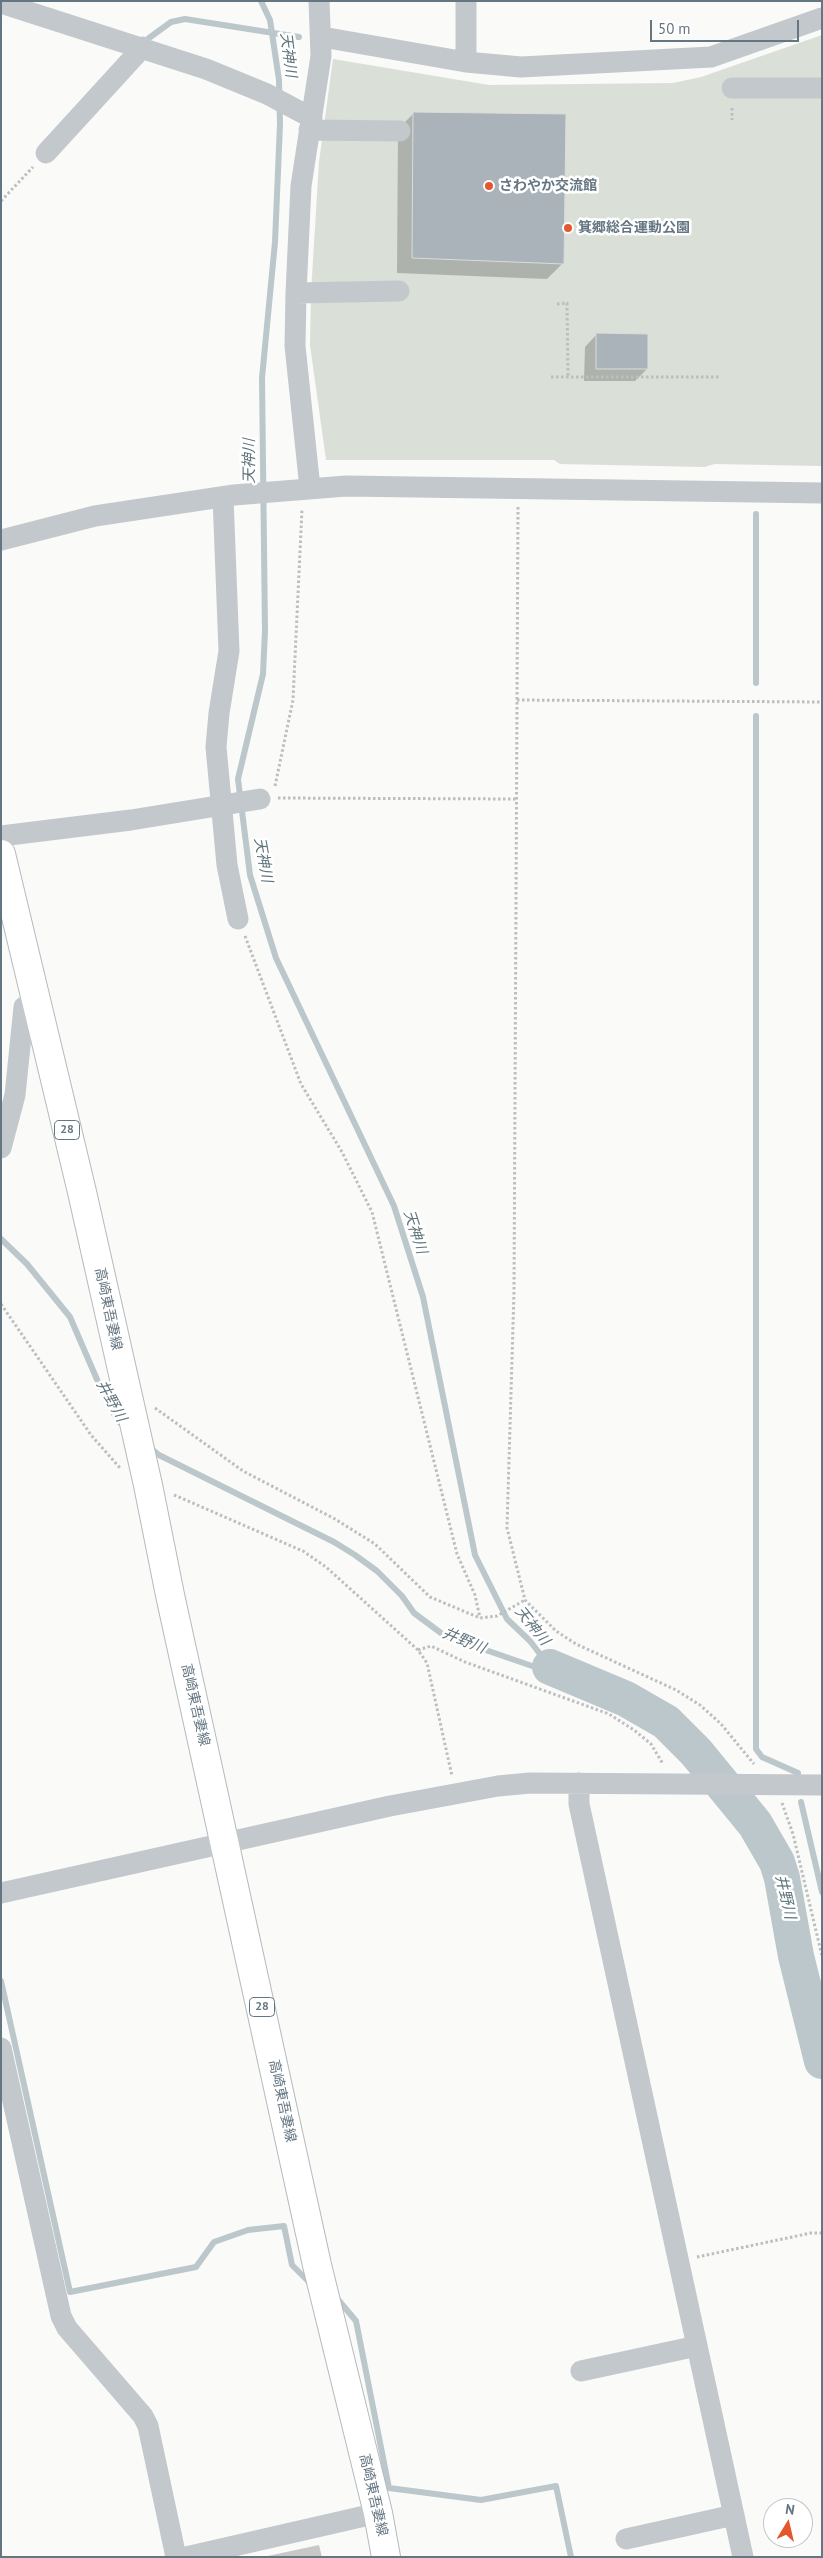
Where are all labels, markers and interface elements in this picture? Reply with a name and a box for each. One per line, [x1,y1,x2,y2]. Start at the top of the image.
scale bar [653,10,802,42]
text: 50 m [658,19,691,38]
water label: 天神川 [276,32,300,78]
place label: さわやか交流館 [499,178,597,194]
marker: さわやか交流館 [483,180,495,192]
place label: 箕郷総合運動公園 [578,220,690,236]
marker: 箕郷総合運動公園 [562,222,574,234]
water label: 天神川 [241,439,259,483]
water label: 天神川 [250,836,276,884]
road number: 28 [54,1120,80,1140]
water label: 天神川 [399,1208,431,1256]
street label: 高崎東吾妻線 [91,1266,125,1352]
water label: 井野川 [92,1377,130,1425]
water label: 天神川 [511,1603,553,1649]
water label: 井野川 [440,1624,488,1658]
street label: 高崎東吾妻線 [177,1662,213,1748]
water label: 井野川 [771,1873,799,1921]
road number: 28 [250,1998,274,2016]
street label: 高崎東吾妻線 [265,2058,299,2144]
street label: 高崎東吾妻線 [355,2452,391,2538]
north arrow [763,2498,813,2548]
text: N [784,2500,796,2519]

